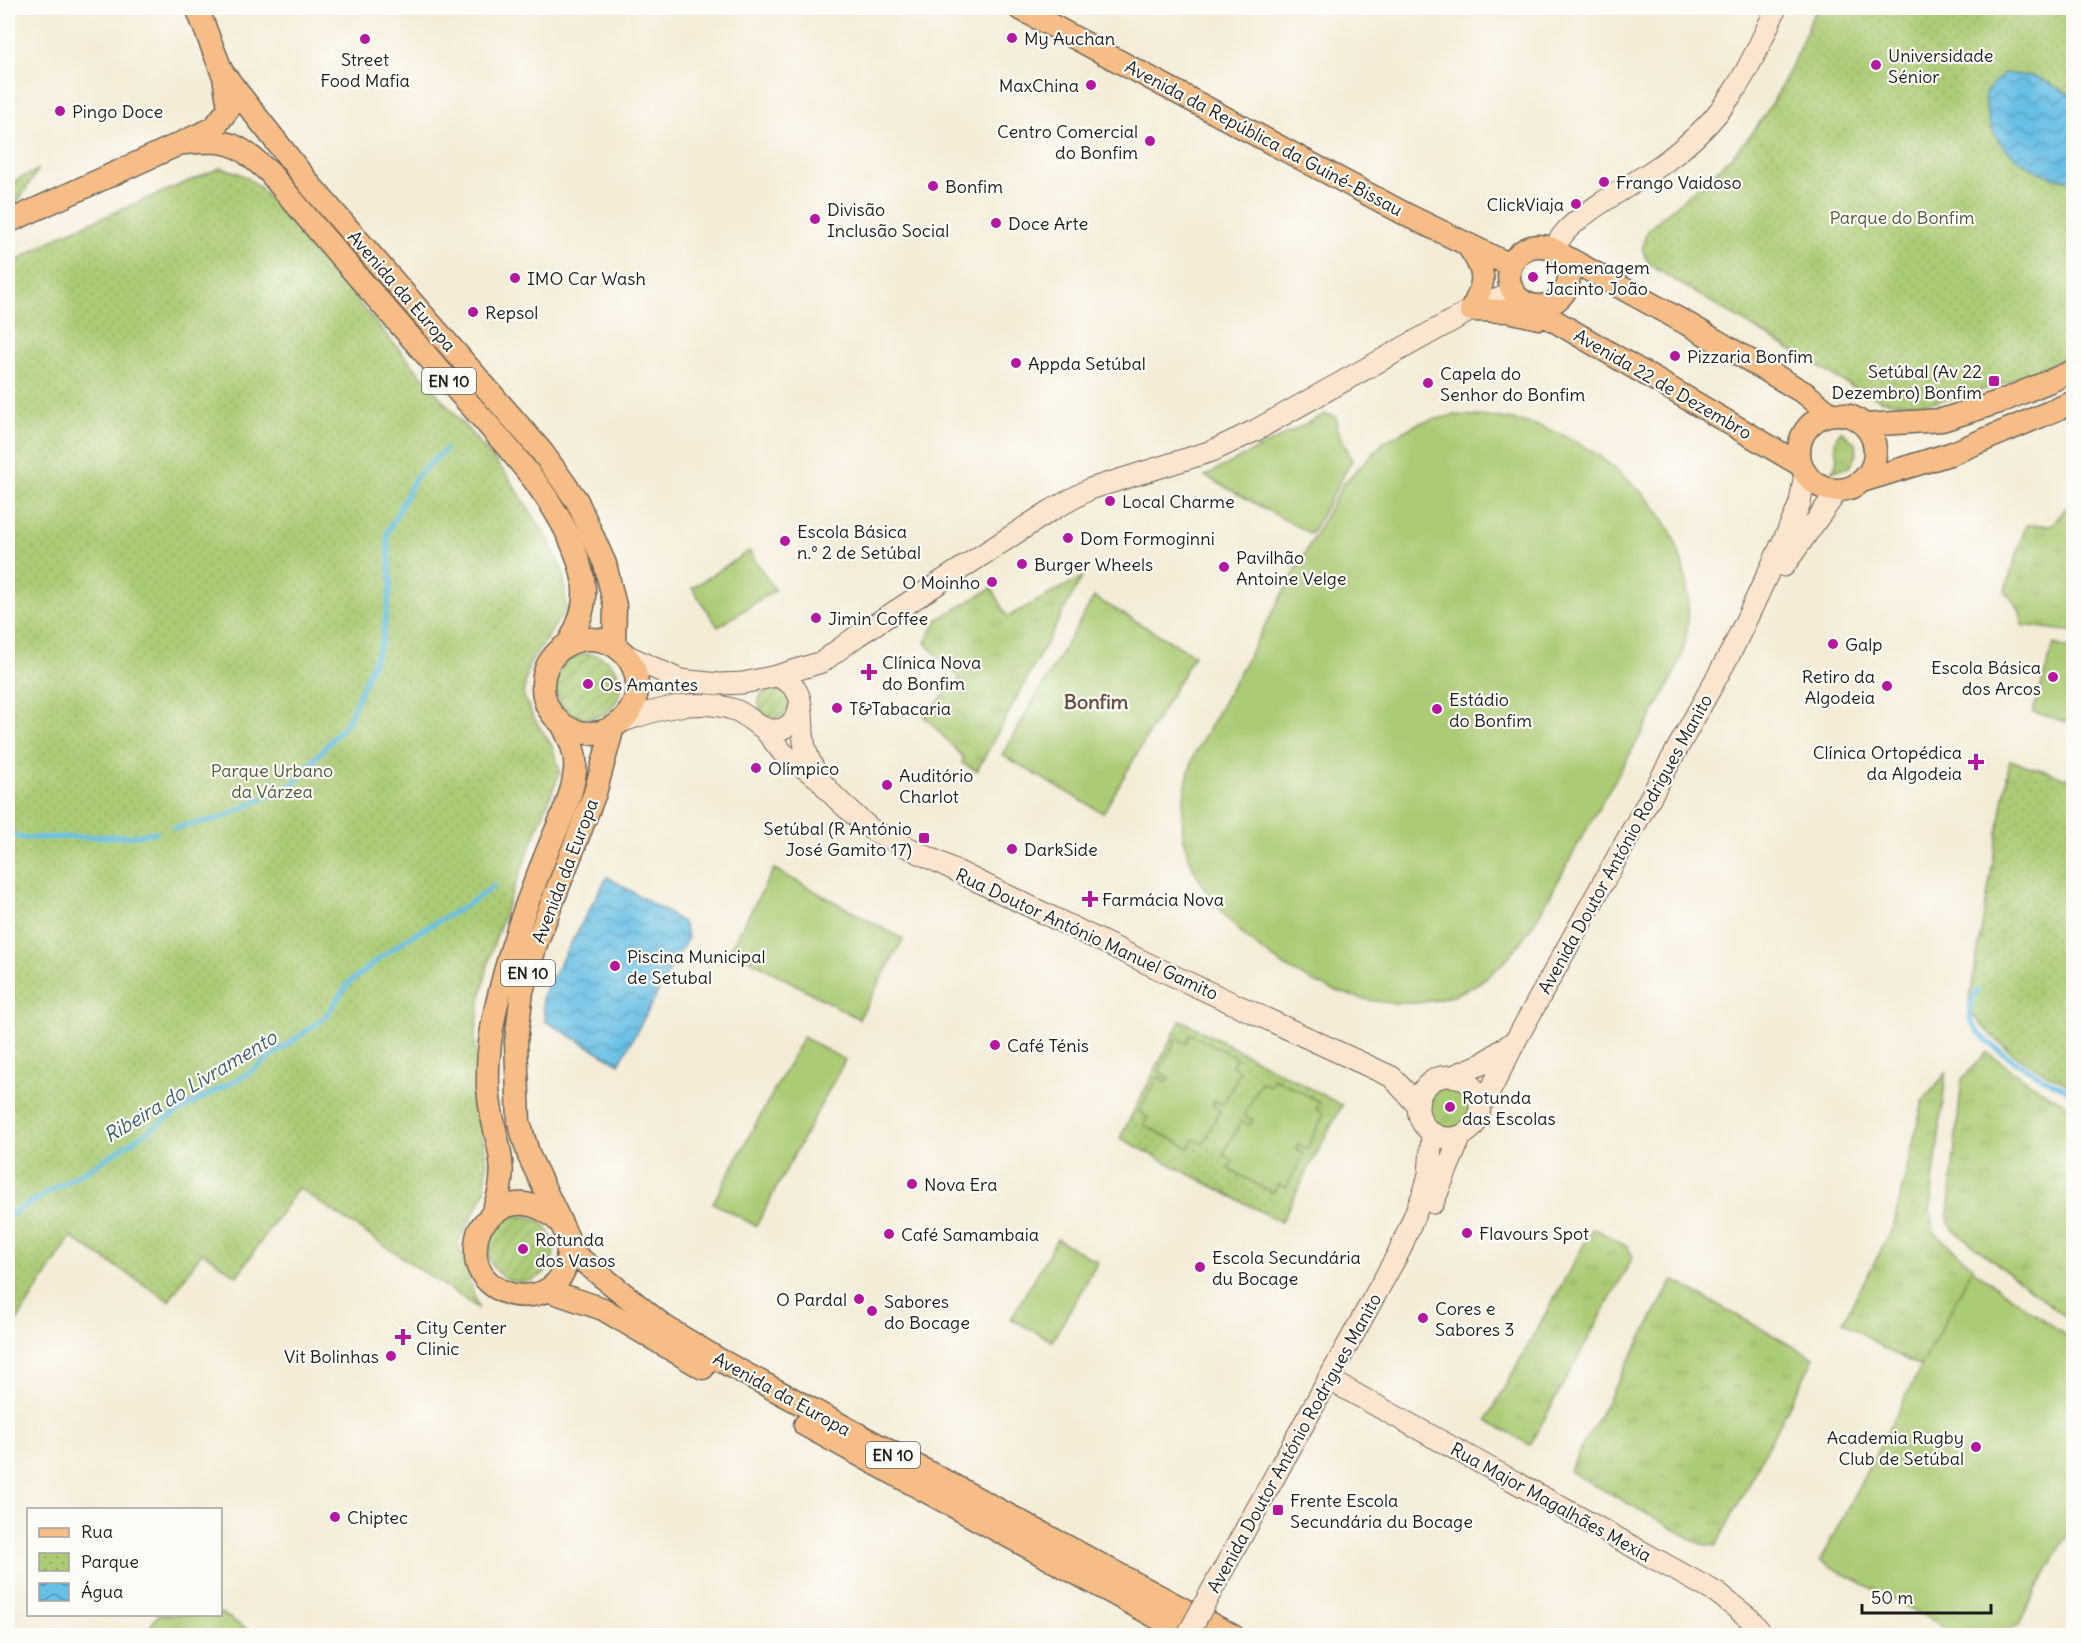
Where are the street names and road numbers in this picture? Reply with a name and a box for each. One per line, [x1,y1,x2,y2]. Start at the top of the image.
street label: Avenida da República da Guiné-Bissau [1121,55,1407,221]
street label: Avenida da Europa [343,226,461,356]
street label: Avenida 22 de Dezembro [1570,324,1756,444]
road number: EN 10 [422,368,476,394]
street label: Avenida Doutor António Rodrigues Manito [1533,690,1717,998]
street label: Avenida da Europa [527,795,603,947]
street label: Rua Doutor António Manuel Gamito [952,863,1222,1005]
road number: EN 10 [501,960,555,986]
street label: Avenida Doutor António Rodrigues Manito [1202,1289,1386,1597]
street label: Avenida da Europa [709,1347,855,1441]
street label: Rua Major Magalhães Mexia [1447,1437,1655,1567]
road number: EN 10 [866,1442,920,1468]

